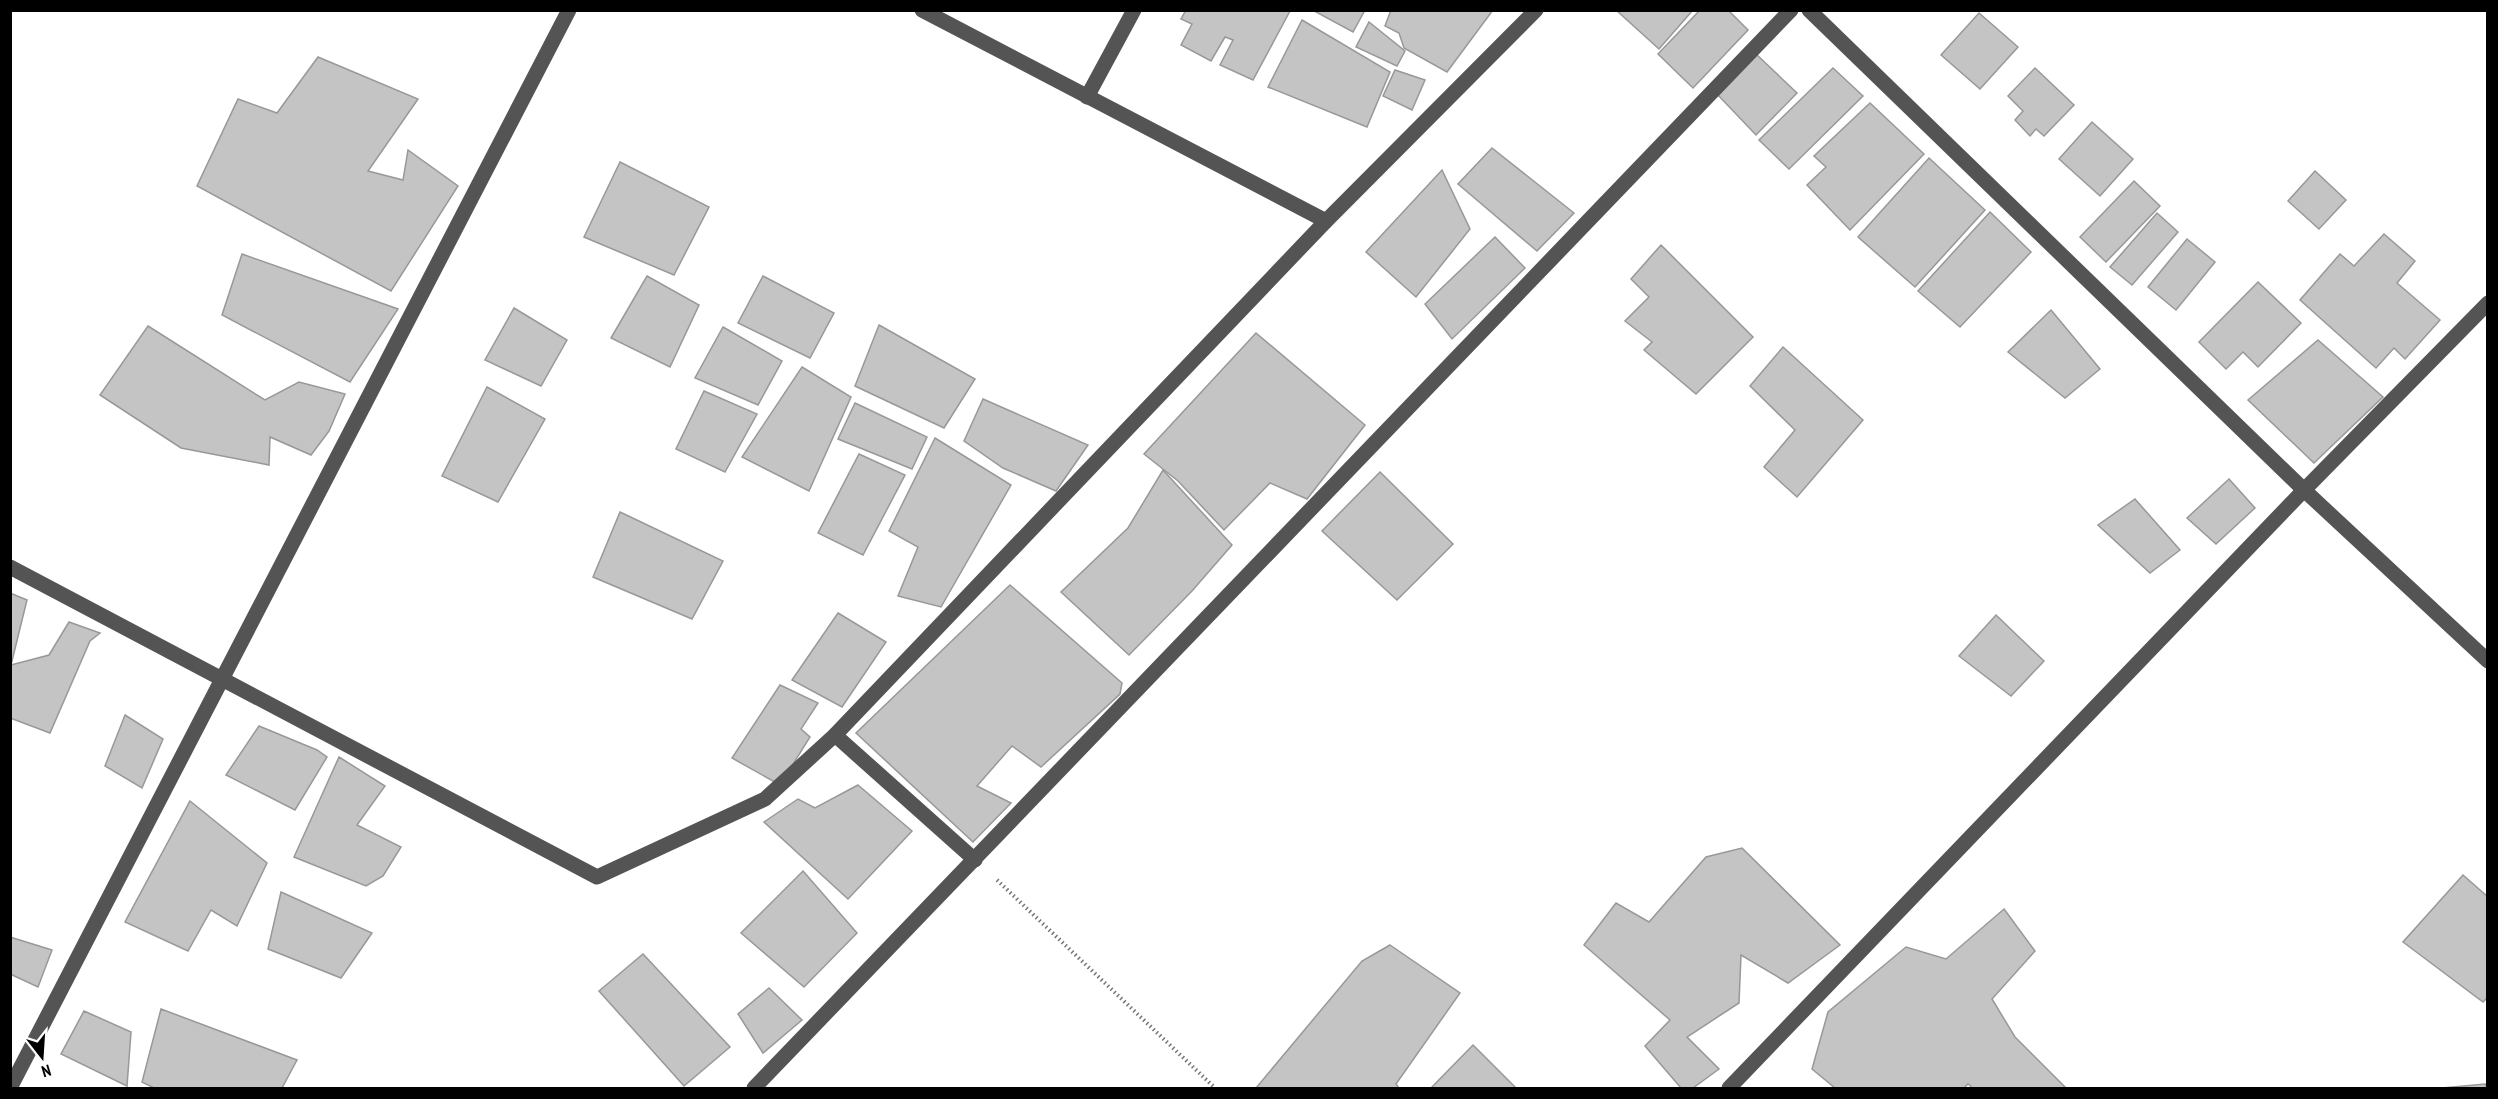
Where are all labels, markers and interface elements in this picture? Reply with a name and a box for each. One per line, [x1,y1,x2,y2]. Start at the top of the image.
north arrow [12,1027,72,1087]
text: N [39,1061,53,1082]

